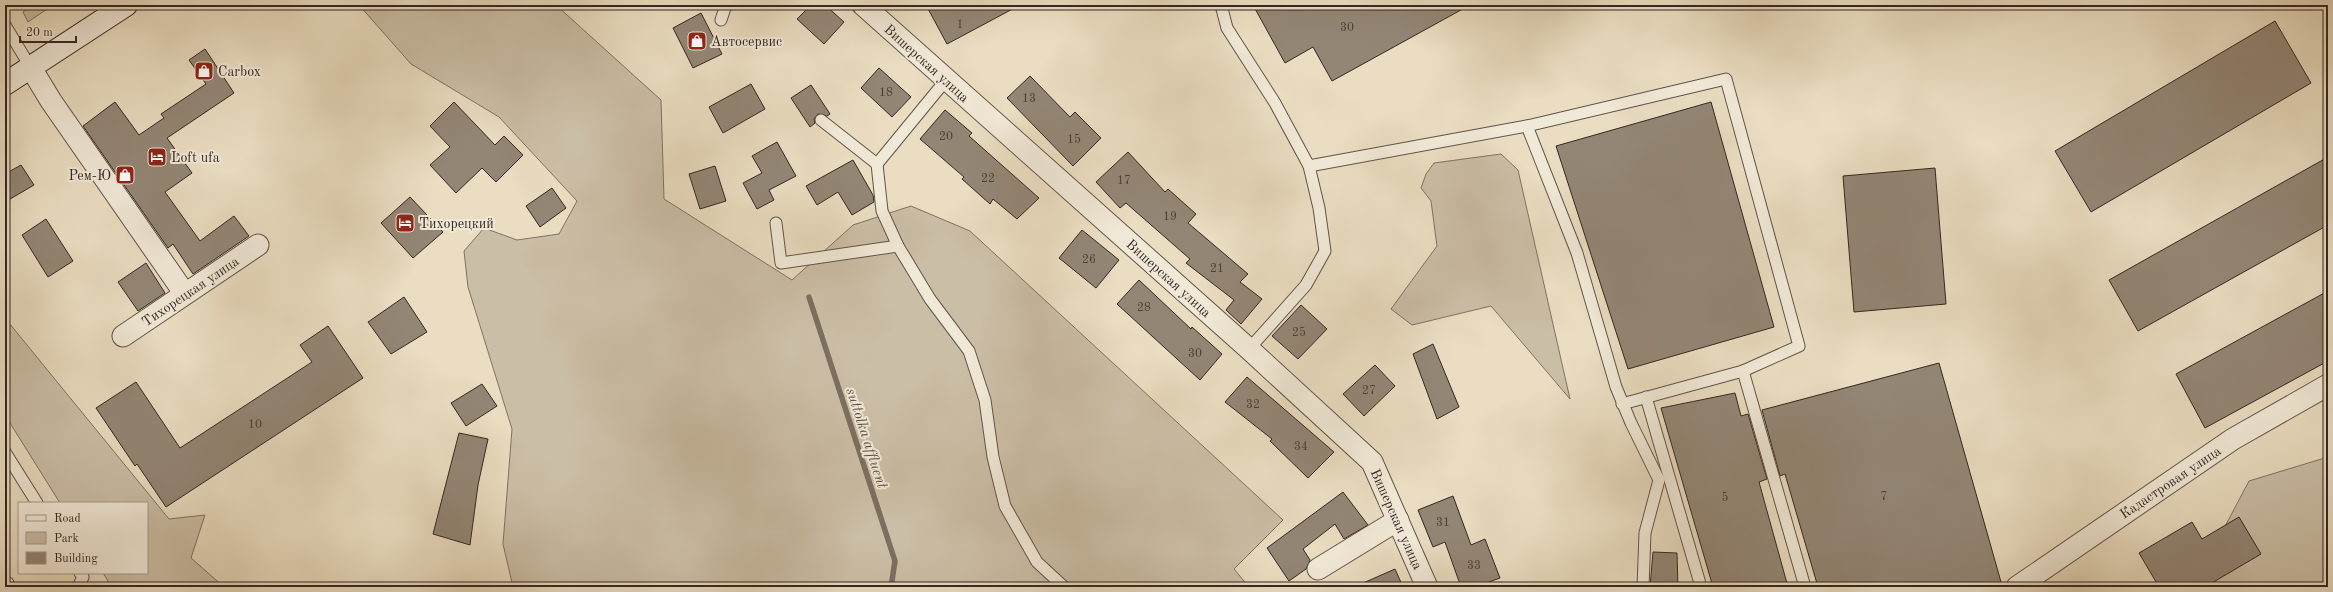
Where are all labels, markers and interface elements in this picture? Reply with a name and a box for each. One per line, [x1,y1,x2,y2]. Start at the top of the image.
scale bar [20,18,76,44]
house number: 1 [957,19,963,31]
street label: Вишерская улица [881,22,971,105]
house number: 30 [1340,22,1354,34]
text: 20 m [26,27,53,39]
shop icon: Автосервис [686,30,708,52]
place label: Автосервис [711,35,782,49]
shop icon: Carbox [193,60,215,82]
place label: Carbox [218,65,261,79]
house number: 18 [879,87,893,99]
house number: 13 [1022,93,1036,105]
house number: 20 [939,131,953,143]
house number: 15 [1067,133,1081,146]
hotel icon: Loft ufa [146,146,168,168]
place label: Loft ufa [171,151,220,165]
shop icon: Рем-Ю [114,164,136,186]
place label: Рем-Ю [69,169,111,183]
house number: 22 [981,173,995,185]
house number: 17 [1117,175,1131,187]
house number: 19 [1163,211,1177,223]
hotel icon: Тихорецкий [394,212,416,234]
place label: Тихорецкий [419,217,494,231]
street label: Вишерская улица [1123,237,1213,320]
street label: Тихорецкая улица [139,254,242,329]
house number: 26 [1082,254,1096,266]
house number: 21 [1210,263,1224,275]
house number: 28 [1137,302,1151,314]
house number: 25 [1292,326,1306,339]
house number: 30 [1188,348,1202,360]
house number: 27 [1362,385,1376,397]
water label: suttolka affluent [842,386,889,491]
house number: 32 [1246,399,1260,411]
house number: 10 [248,419,262,431]
house number: 34 [1294,441,1308,453]
street label: Кадастровая улица [2118,444,2224,522]
street label: Вишерская улица [1368,467,1425,572]
house number: 5 [1722,491,1729,504]
house number: 7 [1881,491,1887,503]
legend [18,502,148,574]
text: Road [54,513,81,525]
house number: 31 [1436,517,1450,529]
text: Park [54,533,79,545]
text: Building [54,553,98,565]
house number: 33 [1467,560,1481,572]

